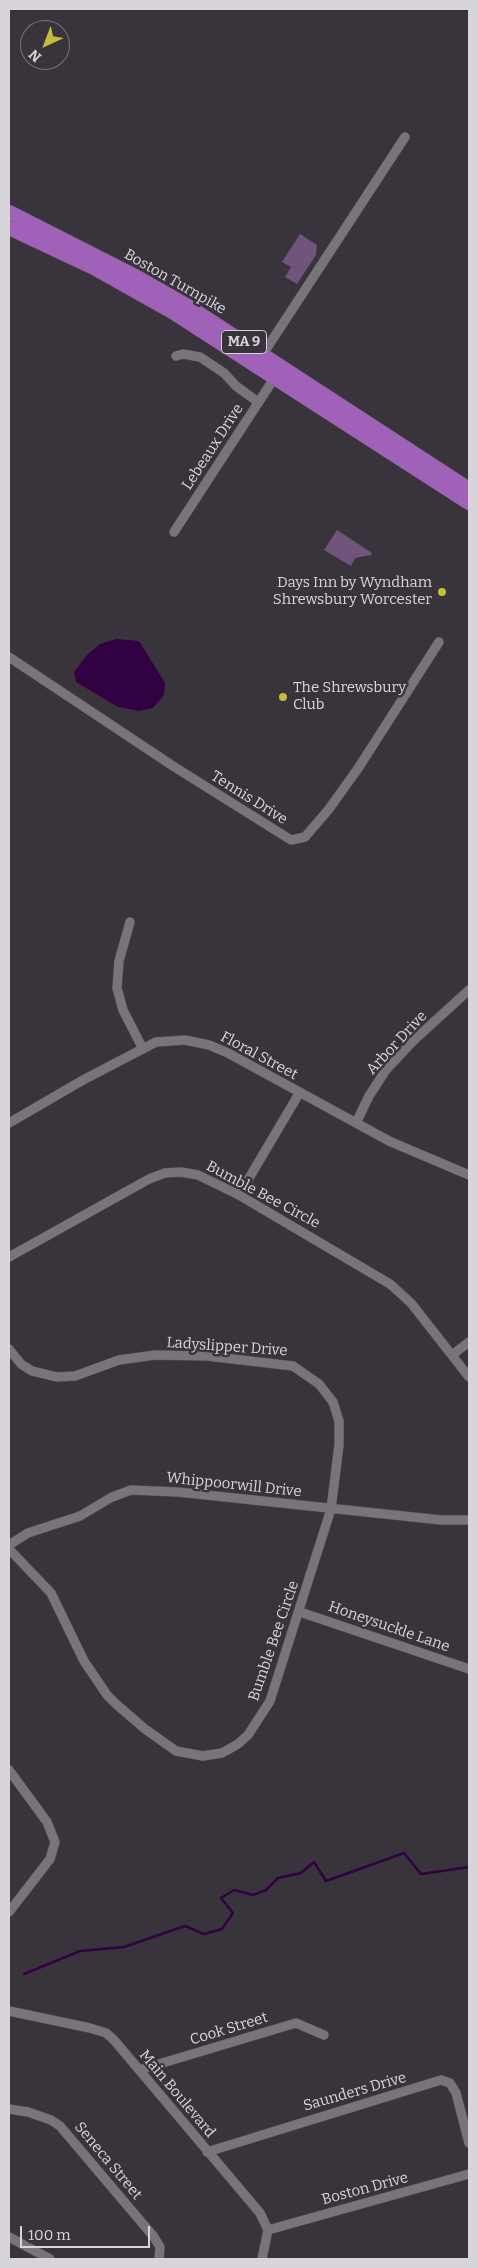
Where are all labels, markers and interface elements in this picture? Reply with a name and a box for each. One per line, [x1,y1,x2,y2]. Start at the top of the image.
north arrow [20,20,70,70]
text: N [25,46,45,66]
street label: Boston Turnpike [121,245,229,319]
road number: MA 9 [222,331,266,354]
street label: Lebeaux Drive [179,401,247,493]
place label: Days Inn by Wyndham Shrewsbury Worcester [273,574,432,609]
marker: Days Inn by Wyndham Shrewsbury Worcester [436,586,448,598]
place label: The Shrewsbury Club [293,679,406,714]
marker: The Shrewsbury Club [277,691,289,703]
street label: Tennis Drive [207,767,291,829]
street label: Arbor Drive [363,1007,431,1079]
street label: Floral Street [217,1028,301,1084]
street label: Bumble Bee Circle [203,1157,323,1233]
street label: Ladyslipper Drive [166,1334,288,1360]
street label: Whippoorwill Drive [166,1469,302,1501]
street label: Bumble Bee Circle [245,1578,303,1704]
street label: Honeysuckle Lane [326,1598,452,1656]
street label: Cook Street [188,2009,270,2049]
street label: Main Boulevard [135,2046,219,2142]
street label: Saunders Drive [301,2069,409,2115]
street label: Seneca Street [70,2119,146,2203]
street label: Boston Drive [320,2169,410,2209]
scale bar [22,2216,152,2248]
text: 100 m [28,2226,71,2244]

